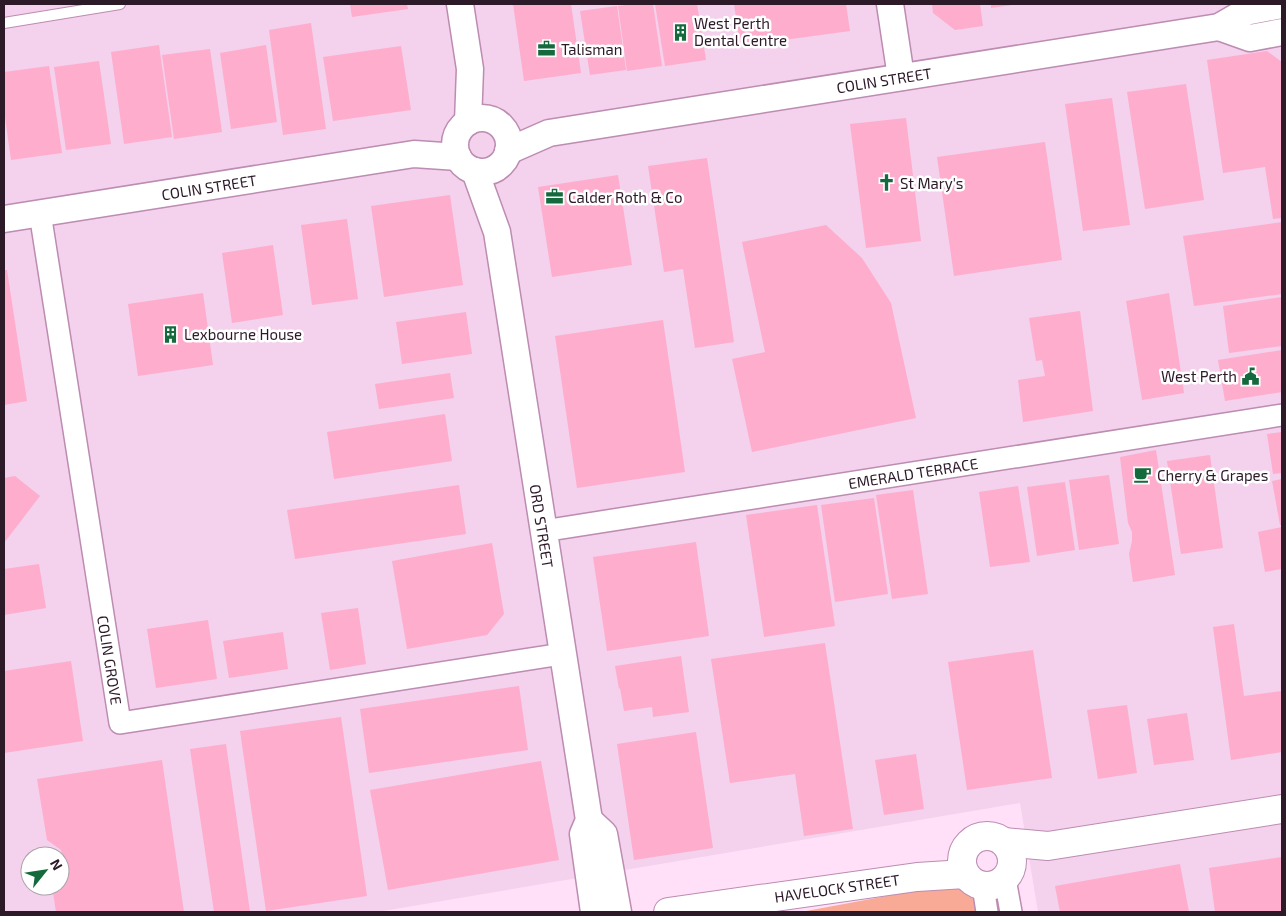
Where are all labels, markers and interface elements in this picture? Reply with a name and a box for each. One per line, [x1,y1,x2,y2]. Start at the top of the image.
place label: West Perth Dental Centre [694,14,787,49]
building icon: West Perth Dental Centre [670,22,690,42]
office icon: Talisman [537,39,557,59]
place label: Talisman [561,40,622,58]
street label: COLIN STREET [835,64,933,96]
street label: COLIN STREET [160,171,258,203]
church icon: St Mary's [876,173,896,193]
place label: St Mary's [900,174,963,192]
office icon: Calder Roth & Co [544,187,564,207]
place label: Calder Roth & Co [568,188,682,206]
building icon: Lexbourne House [160,324,180,344]
place label: Lexbourne House [184,325,302,343]
public building icon: West Perth [1241,366,1261,386]
place label: West Perth [1161,367,1237,385]
street label: EMERALD TERRACE [847,454,979,492]
cafe icon: Cherry & Grapes [1133,465,1153,485]
place label: Cherry & Grapes [1157,466,1268,484]
street label: ORD STREET [527,483,558,569]
street label: COLIN GROVE [94,614,126,706]
north arrow [20,846,70,896]
text: N [47,856,67,873]
street label: HAVELOCK STREET [773,870,901,906]

